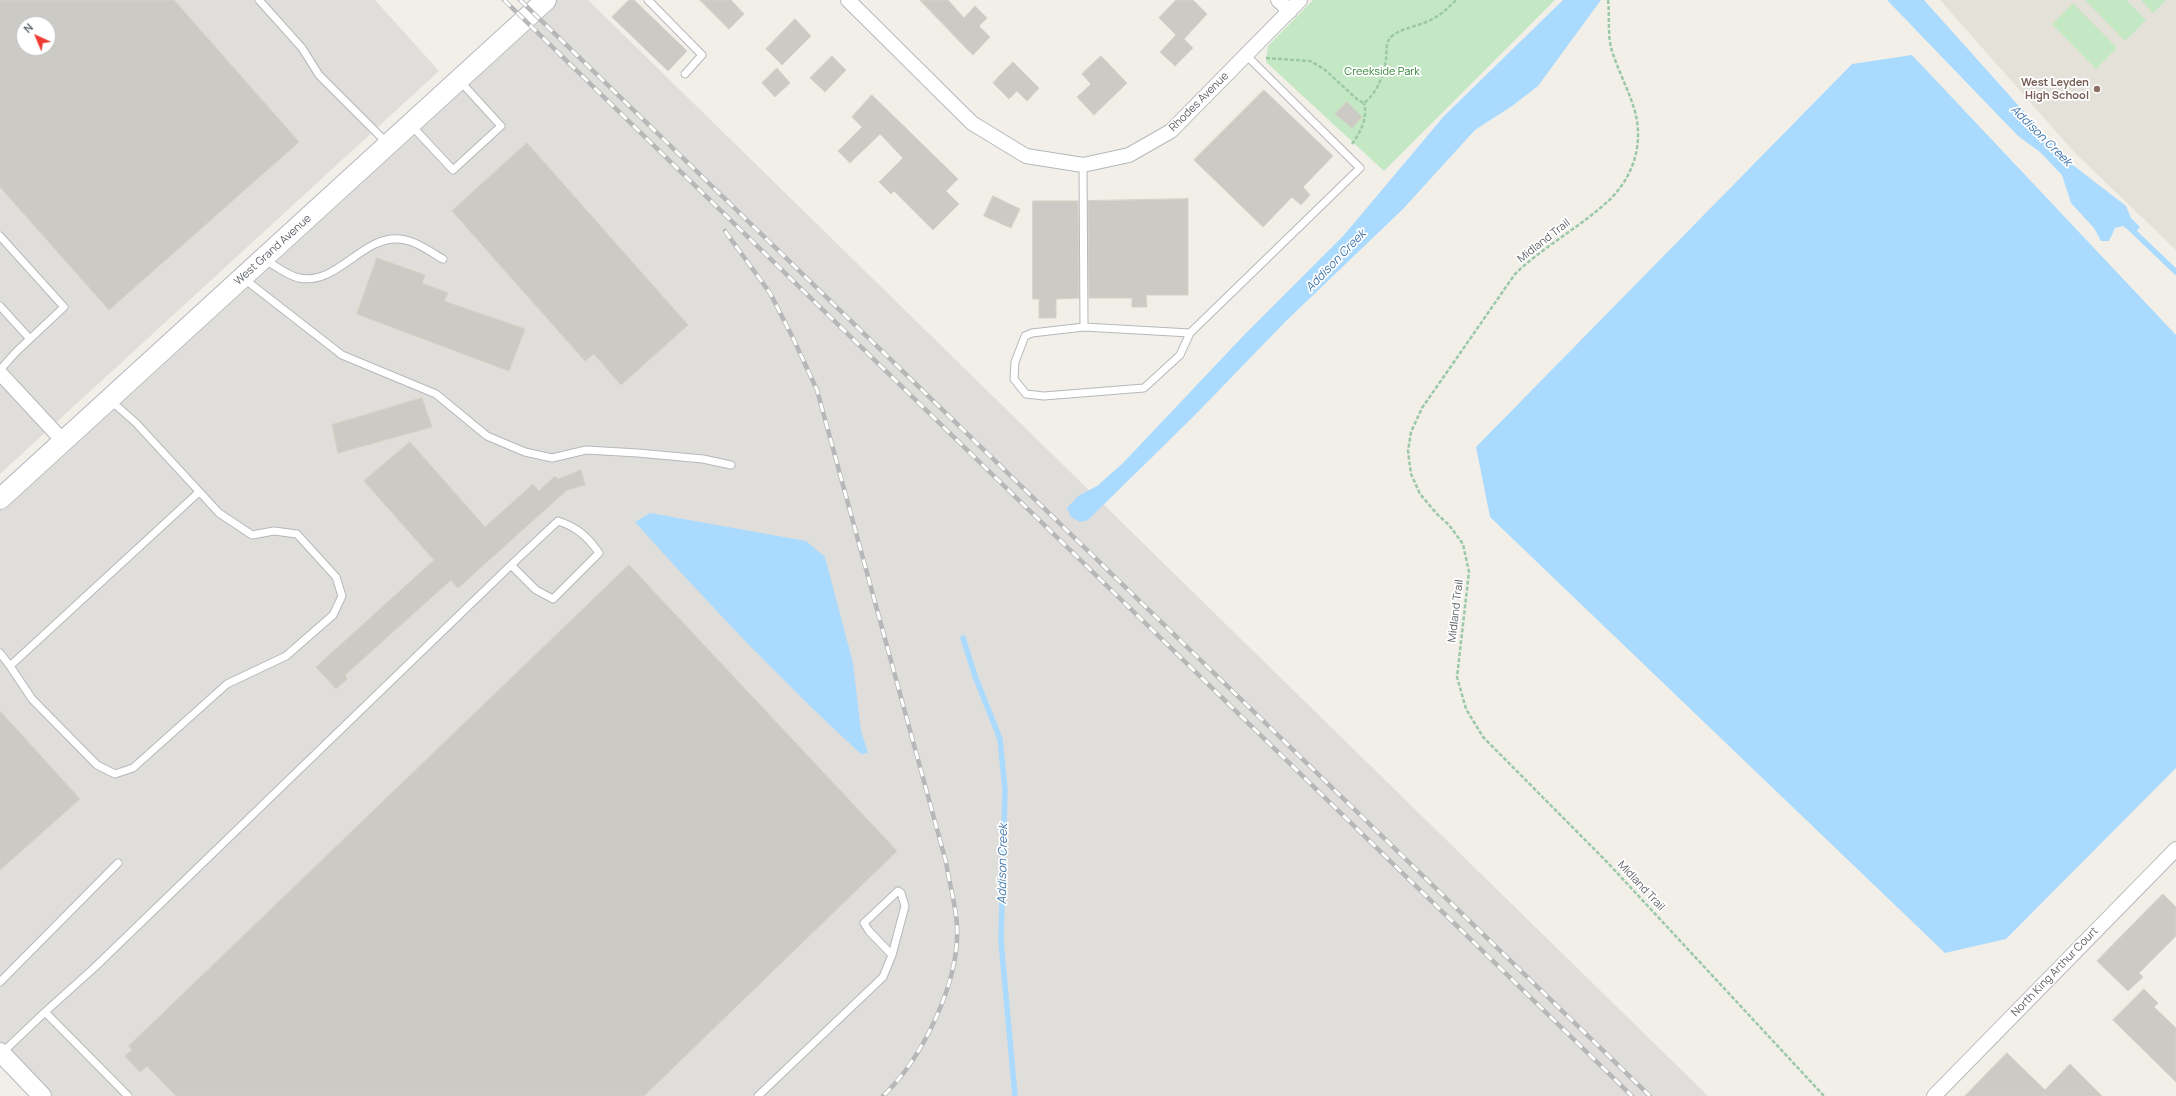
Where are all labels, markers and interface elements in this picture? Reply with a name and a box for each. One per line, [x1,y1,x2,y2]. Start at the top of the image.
north arrow [16,16,56,56]
text: N [20,20,36,36]
park label: Creekside Park [1344,65,1420,79]
street label: Rhodes Avenue [1167,70,1231,134]
place label: West Leyden High School [2021,76,2089,102]
marker: West Leyden High School [2092,84,2102,94]
water label: Addison Creek [2008,103,2074,169]
street label: West Grand Avenue [232,212,314,288]
street label: Midland Trail [1515,216,1573,266]
water label: Addison Creek [1303,227,1369,295]
street label: Midland Trail [1446,579,1466,643]
water label: Addison Creek [995,824,1011,904]
street label: Midland Trail [1615,858,1667,914]
street label: North King Arthur Court [2009,924,2101,1020]

